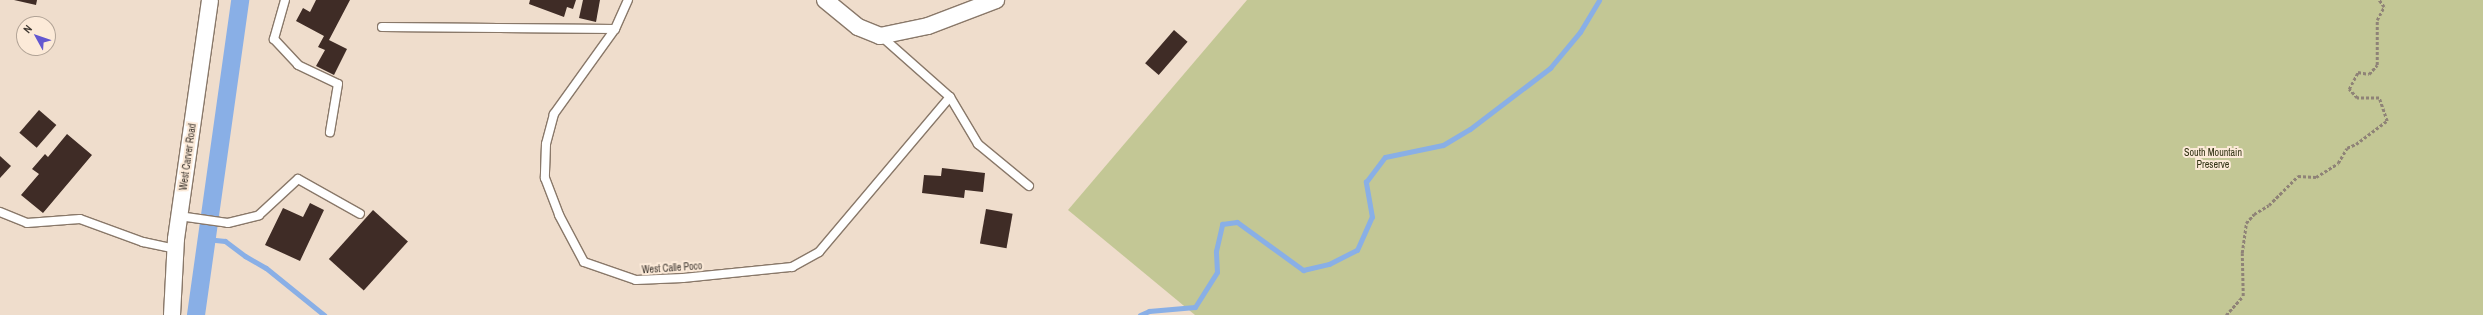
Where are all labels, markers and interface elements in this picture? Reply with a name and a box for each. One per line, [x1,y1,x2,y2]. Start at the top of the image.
north arrow [16,16,56,56]
text: N [20,22,35,36]
street label: West Carver Road [177,123,199,191]
park label: South Mountain Preserve [2184,146,2242,170]
street label: West Calle Poco [641,260,703,276]

